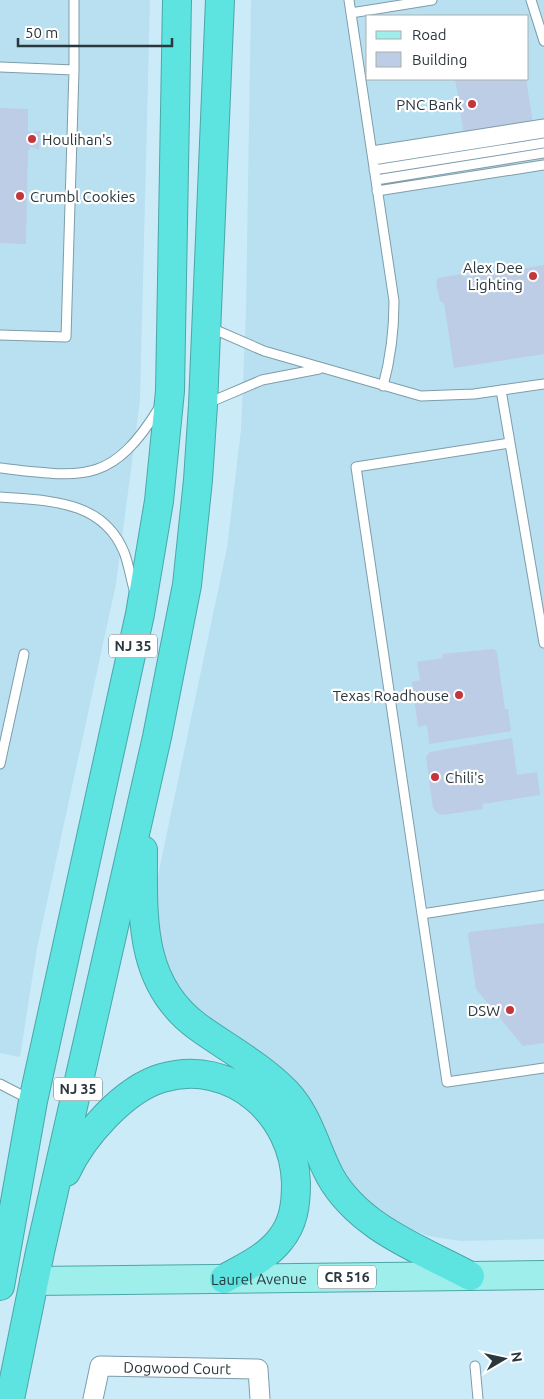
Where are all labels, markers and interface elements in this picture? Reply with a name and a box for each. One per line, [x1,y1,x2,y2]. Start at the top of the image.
scale bar [18,15,171,47]
legend [366,15,529,80]
text: 50 m [25,24,58,41]
text: Road [412,26,447,43]
text: Building [412,51,467,68]
place label: PNC Bank [396,96,462,113]
marker: PNC Bank [466,98,478,110]
place label: Houlihan's [42,131,112,148]
marker: Houlihan's [26,133,38,145]
place label: Crumbl Cookies [30,188,135,205]
marker: Crumbl Cookies [14,190,26,202]
place label: Alex Dee Lighting [463,259,523,293]
marker: Alex Dee Lighting [527,270,539,282]
road number: NJ 35 [109,634,157,658]
place label: Texas Roadhouse [333,687,449,704]
marker: Texas Roadhouse [453,689,465,701]
place label: Chili's [445,769,484,786]
marker: Chili's [429,771,441,783]
place label: DSW [468,1002,500,1019]
marker: DSW [504,1004,516,1016]
road number: NJ 35 [54,1078,102,1100]
road number: CR 516 [318,1266,376,1288]
street label: Laurel Avenue [211,1269,307,1287]
north arrow [479,1334,529,1384]
text: N [508,1351,526,1363]
street label: Dogwood Court [123,1358,231,1377]

